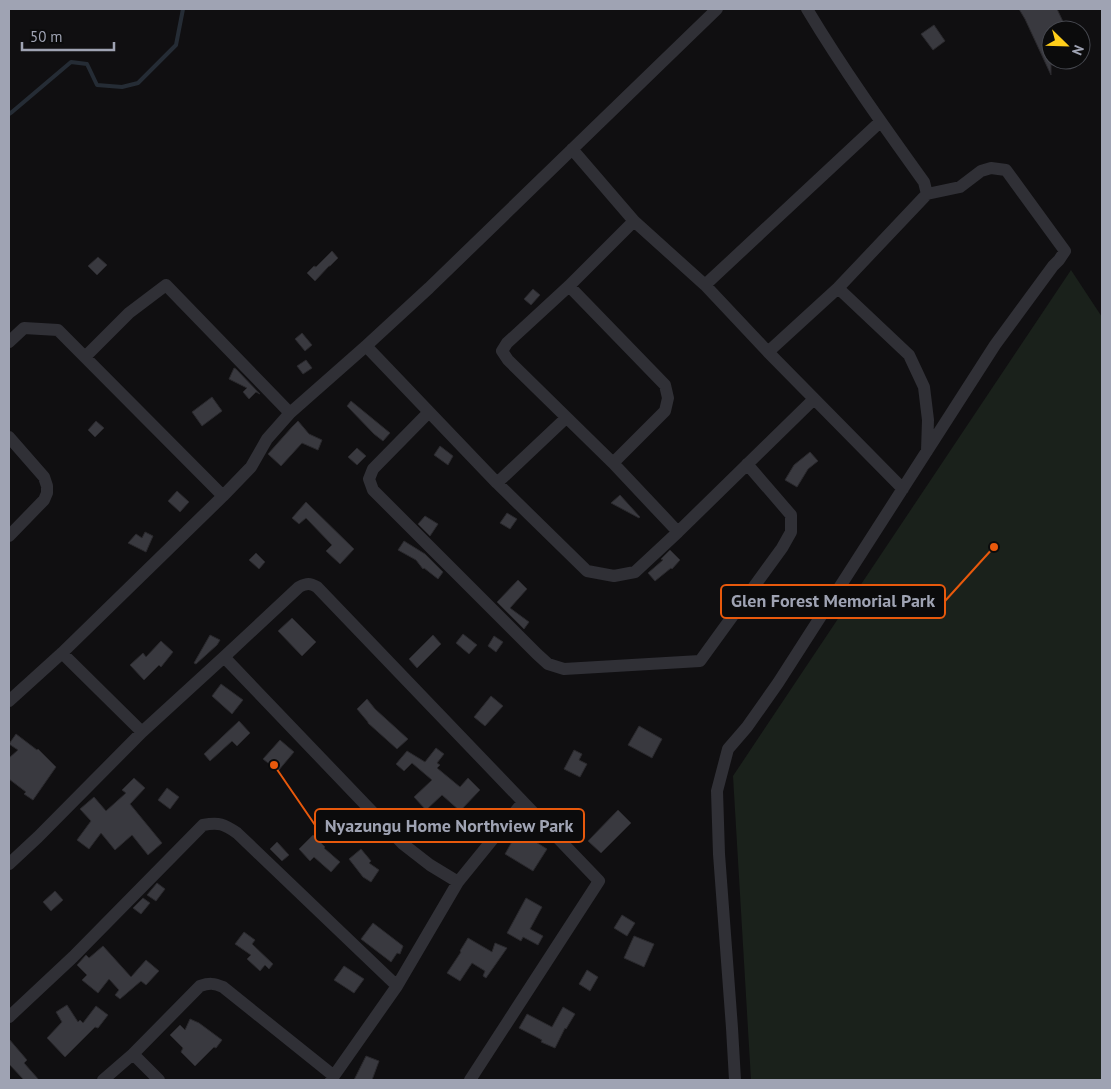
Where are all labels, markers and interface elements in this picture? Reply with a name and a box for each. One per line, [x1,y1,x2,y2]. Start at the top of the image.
scale bar [22,20,115,52]
north arrow [1041,20,1091,70]
text: 50 m [30,27,63,46]
text: N [1068,42,1088,58]
callout: Glen Forest Memorial Park [721,585,945,618]
text: Glen Forest Memorial Park [731,589,935,612]
callout: Nyazungu Home Northview Park [315,809,584,842]
text: Nyazungu Home Northview Park [325,814,573,837]

